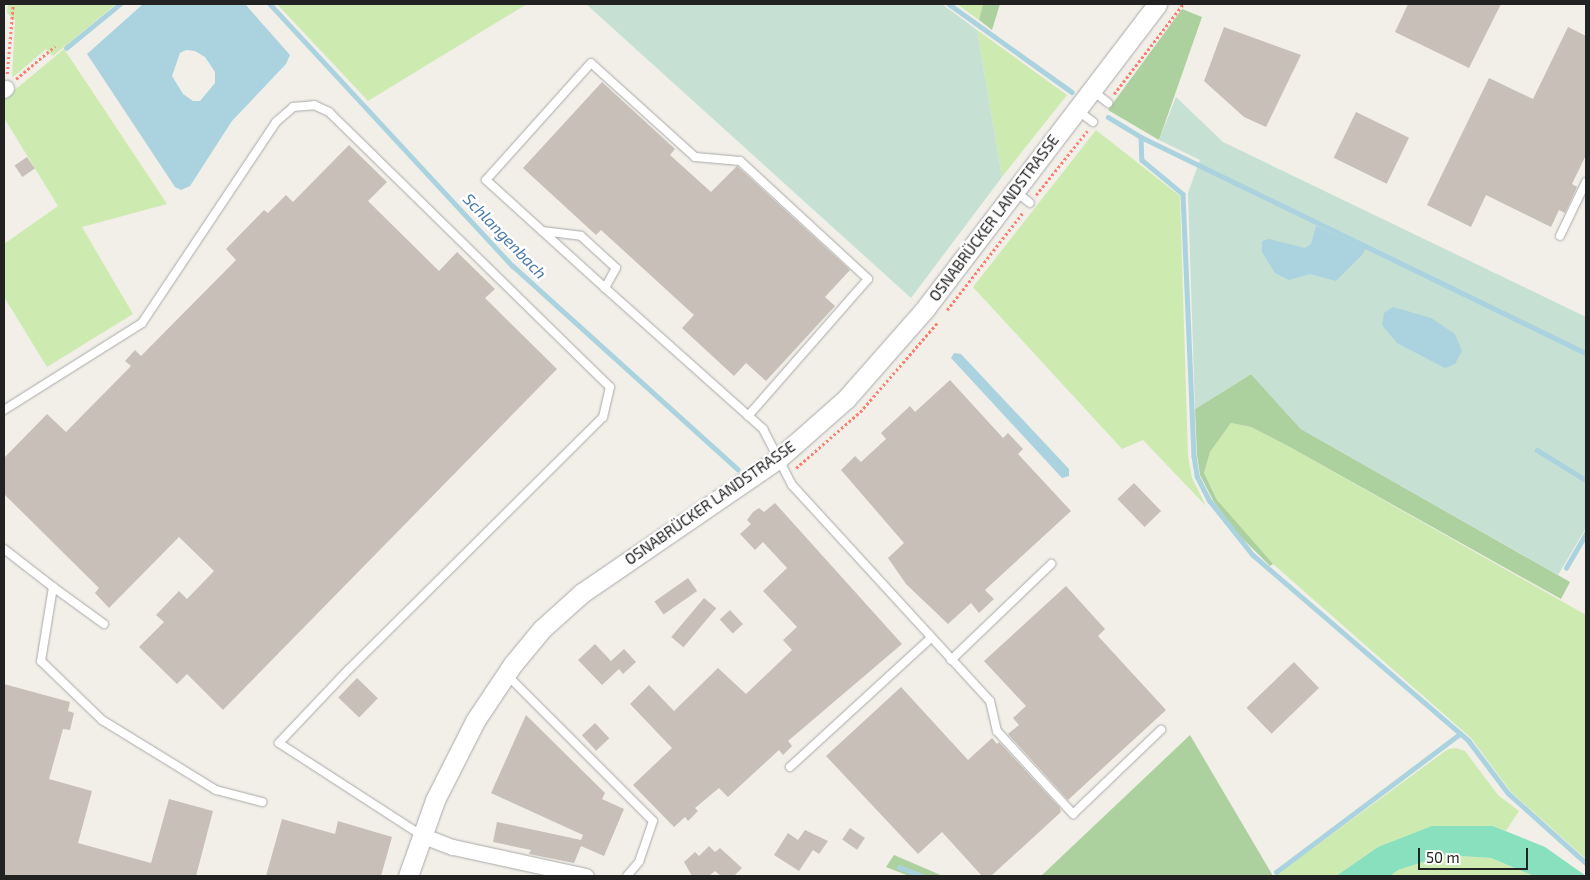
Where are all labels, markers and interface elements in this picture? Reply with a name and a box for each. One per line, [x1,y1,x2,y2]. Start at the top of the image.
street label: OSNABRÜCKER LANDSTRASSE [925,131,1063,305]
water label: Schlangenbach [459,189,551,283]
street label: OSNABRÜCKER LANDSTRASSE [621,437,799,569]
scale bar [1420,838,1530,870]
text: 50 m [1426,848,1460,866]

